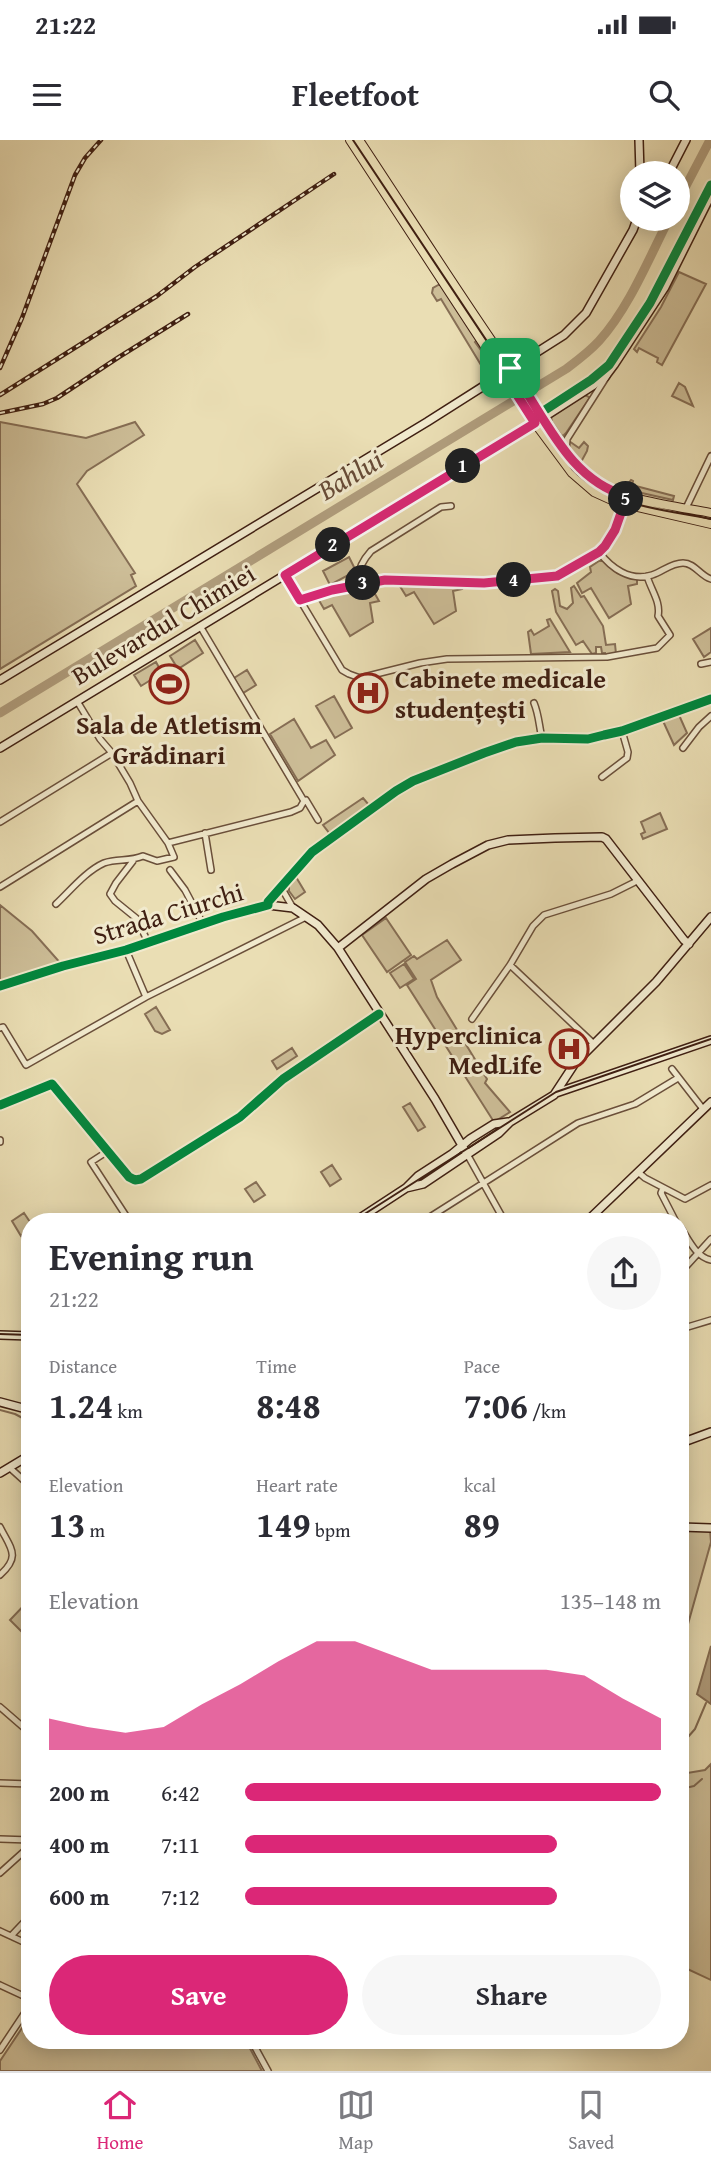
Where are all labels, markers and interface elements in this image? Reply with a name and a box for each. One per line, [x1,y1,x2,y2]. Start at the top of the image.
text: 21:22 [35,5,96,44]
text: Fleetfoot [292,71,419,118]
icon: menu [28,76,66,114]
icon: search [645,76,683,114]
map controls [620,161,690,231]
button: layers [620,161,690,231]
pin [480,338,540,398]
icon: arrive [491,349,529,387]
water label: Bahlui [309,439,390,510]
pin: 1 [446,448,480,484]
text: 1 [458,451,467,479]
pin: 5 [608,482,644,516]
text: 5 [621,484,630,512]
pin: 2 [316,528,350,562]
text: 2 [328,530,337,558]
street label: Bulevardul Chimiei [64,554,262,694]
pin: 4 [496,562,532,598]
text: 4 [509,565,518,593]
pin: 3 [346,566,380,600]
text: 3 [358,568,367,596]
place label: Cabinete medicale studențești [395,659,606,728]
sports icon: Sala de Atletism Grădinari [148,663,190,705]
hospital icon: Cabinete medicale studențești [347,672,389,714]
place label: Sala de Atletism Grădinari [76,705,263,774]
street label: Strada Ciurchi [88,872,248,954]
place label: Hyperclinica MedLife [395,1015,543,1084]
hospital icon: Hyperclinica MedLife [548,1028,590,1070]
text: Evening run [49,1228,253,1284]
button: share [587,1236,661,1310]
text: 21:22 [49,1282,99,1315]
text: Distance [49,1352,117,1380]
text: Time [256,1352,297,1380]
text: Pace [464,1352,500,1380]
text: 1.24 [49,1380,113,1431]
text: 8:48 [256,1380,321,1431]
text: 7:06 [464,1380,528,1431]
text: km [113,1397,143,1425]
text: /km [528,1397,566,1425]
text: Elevation [49,1471,123,1499]
text: Heart rate [256,1471,338,1499]
text: kcal [464,1471,496,1499]
text: 13 [49,1499,85,1550]
text: 149 [256,1499,311,1550]
text: 89 [464,1499,500,1550]
text: m [85,1516,105,1544]
text: bpm [311,1516,351,1544]
text: Elevation [49,1584,139,1617]
text: 135–148 m [560,1584,661,1617]
text: 200 m [49,1776,110,1809]
text: 6:42 [161,1776,200,1809]
text: 400 m [49,1828,110,1861]
text: 7:11 [161,1828,200,1861]
text: 600 m [49,1880,110,1913]
text: 7:12 [161,1880,200,1913]
button: Save [49,1955,348,2035]
button: Share [362,1955,661,2035]
tab: Home [97,2086,143,2156]
tab: Map [337,2086,375,2156]
tab: Saved [568,2086,614,2156]

